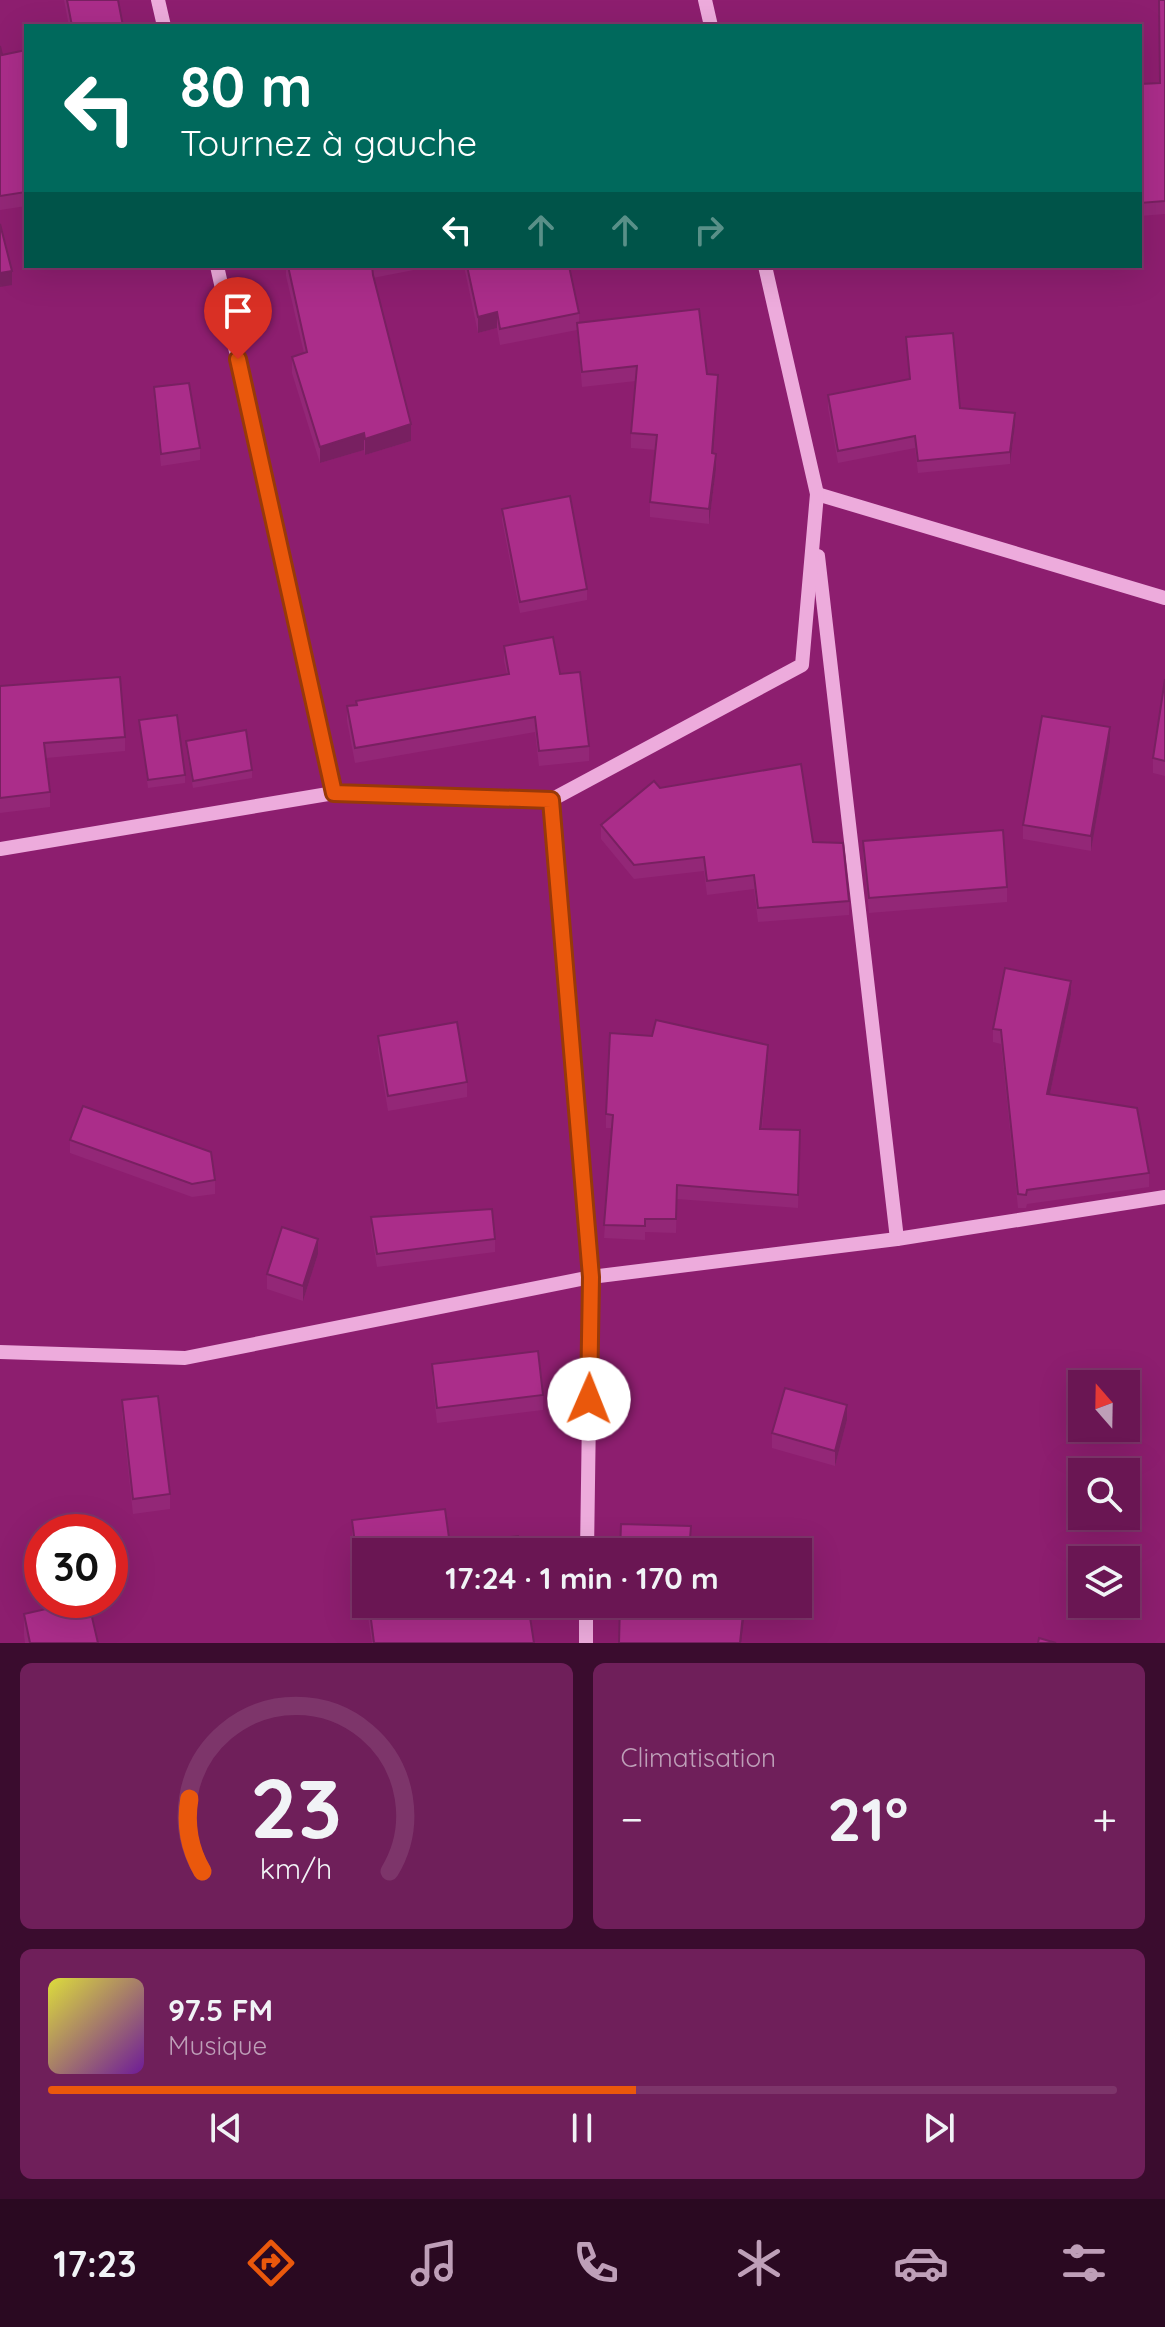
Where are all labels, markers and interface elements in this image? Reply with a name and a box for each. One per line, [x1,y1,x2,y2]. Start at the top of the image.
text: 80 m [180,51,312,121]
icon: left [48,56,152,160]
text: Tournez à gauche [180,120,477,165]
icon: left [435,208,479,252]
icon: ahead [519,208,563,252]
icon: ahead [603,208,647,252]
icon: right [687,208,731,252]
pin [204,277,272,359]
icon: arrive [216,289,260,333]
position arrow [547,1357,631,1441]
north arrow [1068,1370,1140,1442]
map controls [1068,1370,1140,1618]
button: search [1068,1458,1140,1530]
speed limit sign: 30 [24,1514,128,1618]
button: layers [1068,1546,1140,1618]
text: 17:24 · 1 min · 170 m [445,1559,719,1597]
text: Climatisation [621,1741,776,1774]
text: 23 [250,1755,342,1859]
text: 21° [827,1781,908,1856]
text: − [621,1791,643,1846]
text: + [1092,1791,1117,1846]
text: km/h [260,1850,333,1886]
text: 97.5 FM [168,1991,273,2029]
text: Musique [168,2029,267,2062]
icon: previous [204,2106,248,2150]
icon: pause [560,2106,604,2150]
icon: next [917,2106,961,2150]
icon: directions [243,2235,299,2291]
icon: music [406,2235,462,2291]
icon: phone [568,2235,624,2291]
icon: climate [731,2235,787,2291]
icon: car [893,2235,949,2291]
icon: filters [1056,2235,1112,2291]
text: 17:23 [53,2241,137,2286]

